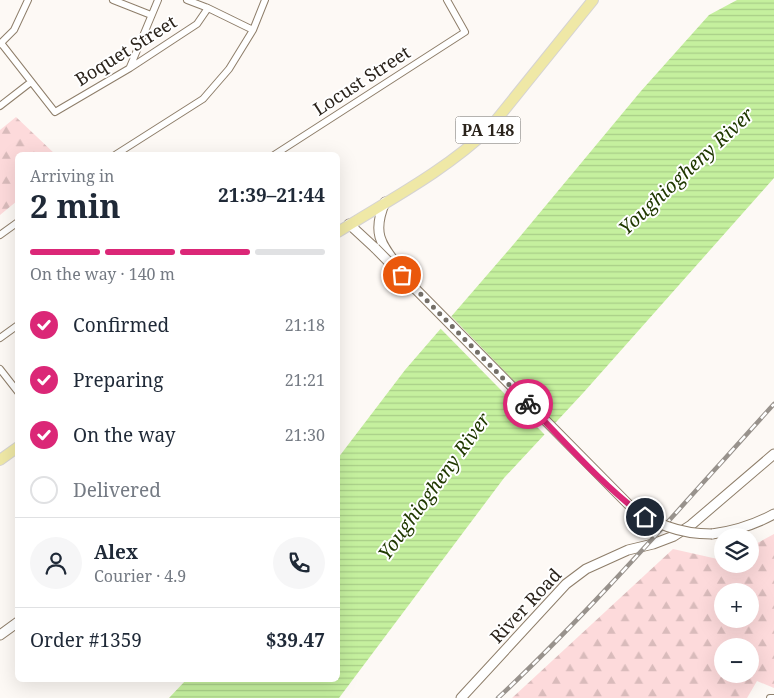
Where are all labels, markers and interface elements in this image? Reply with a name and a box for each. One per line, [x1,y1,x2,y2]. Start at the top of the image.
street label: Boquet Street [70,9,181,91]
street label: Locust Street [308,40,415,121]
water label: Youghiogheny River [613,102,759,240]
road number: PA 148 [456,116,520,144]
text: Arriving in [30,165,114,187]
text: 21:39–21:44 [218,182,325,208]
text: 2 min [30,184,121,227]
pin [381,254,423,296]
icon: bag [388,261,416,289]
text: On the way · 140 m [30,263,175,285]
icon: check [30,311,58,339]
text: Confirmed [73,312,169,338]
text: 21:18 [285,314,325,336]
icon: check [30,366,58,394]
text: Preparing [73,367,163,393]
text: 21:21 [285,369,325,391]
courier [503,379,553,429]
icon: bike [514,390,542,418]
water label: Youghiogheny River [372,407,496,565]
icon: check [30,421,58,449]
text: On the way [73,422,176,448]
text: 21:30 [285,424,325,446]
text: Delivered [73,477,161,503]
pin [624,496,666,538]
icon: home [631,503,659,531]
map controls [714,528,759,683]
button: layers [714,528,759,573]
button: person [30,537,82,589]
button: phone [273,537,325,589]
text: Alex [94,539,138,565]
street label: River Road [484,563,566,648]
text: Courier · 4.9 [94,565,186,587]
button: + [714,583,759,628]
text: Order #1359 [30,627,142,653]
text: $39.47 [266,627,325,653]
button: − [714,638,759,683]

